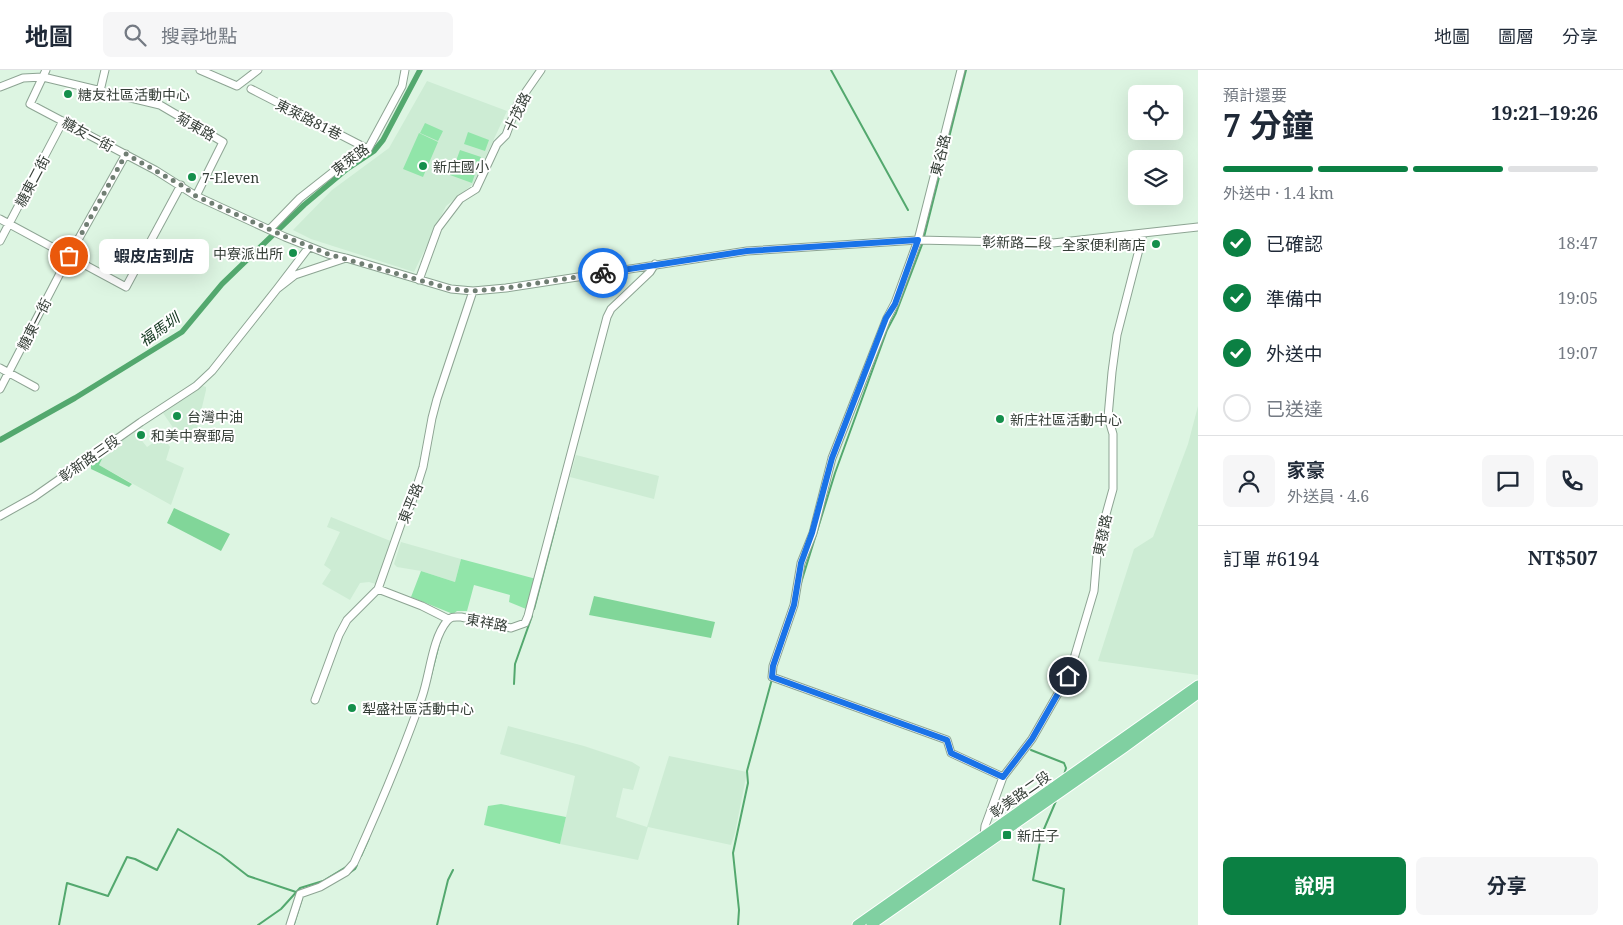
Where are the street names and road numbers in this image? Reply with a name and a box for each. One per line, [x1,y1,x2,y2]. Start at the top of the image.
street label: 十茂路 [499,89,535,135]
street label: 東萊路81巷 [273,94,345,144]
street label: 菊東路 [173,107,219,145]
street label: 糖友一街 [59,112,117,156]
street label: 東谷路 [926,132,954,178]
street label: 東萊路 [328,139,372,179]
street label: 糖東二街 [10,152,54,210]
street label: 彰新路二段 [982,232,1052,252]
street label: 糖東一街 [13,295,55,353]
street label: 彰新路三段 [55,430,123,486]
street label: 東平路 [393,480,427,526]
street label: 東發路 [1088,512,1116,558]
street label: 東祥路 [465,609,509,635]
street label: 彰美路二段 [986,766,1054,822]

